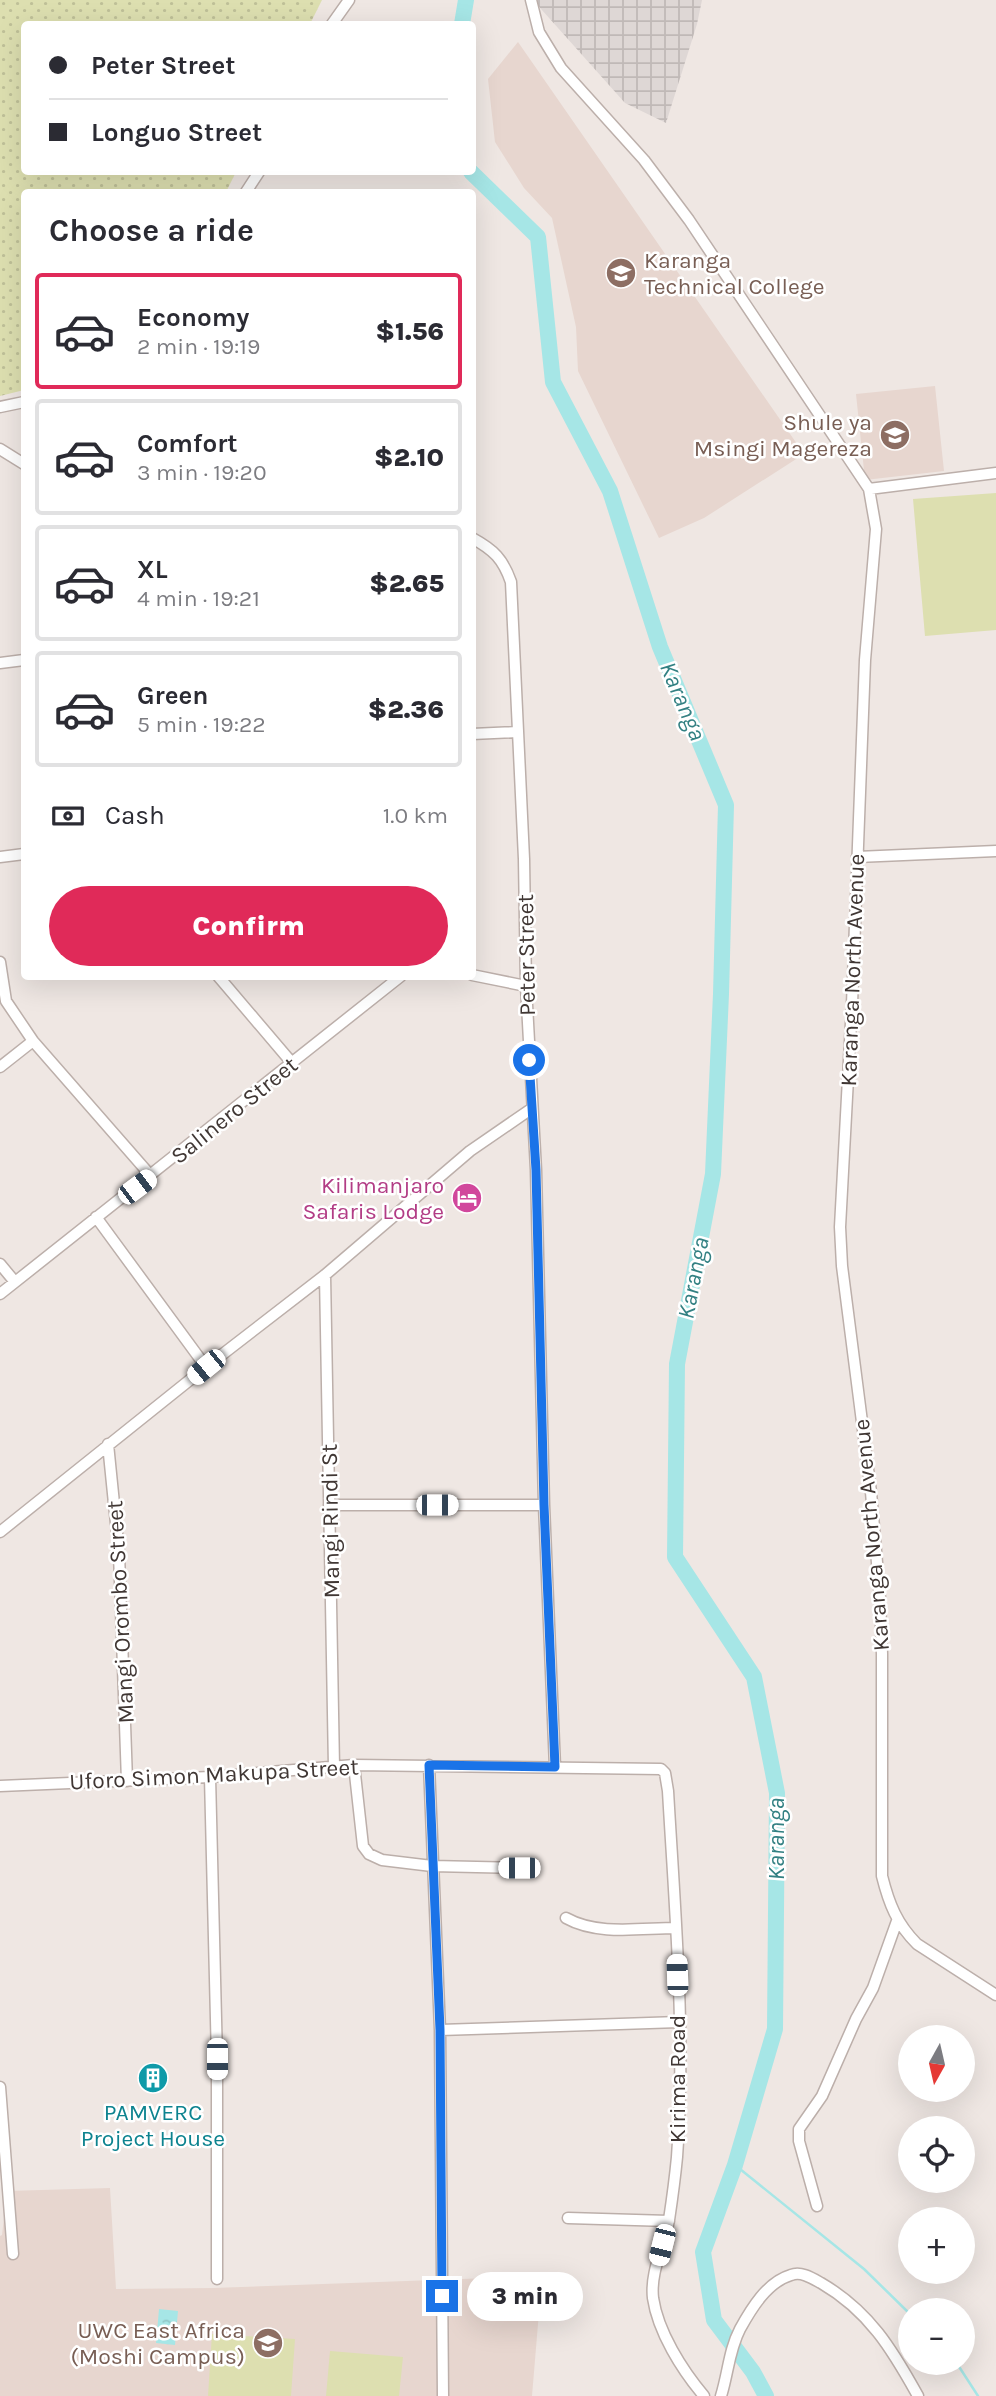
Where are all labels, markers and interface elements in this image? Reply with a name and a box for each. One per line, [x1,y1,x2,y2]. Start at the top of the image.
text: Peter Street [91,50,236,81]
text: Longuo Street [91,117,262,148]
text: Choose a ride [49,212,254,249]
place label: Karanga Technical College [644,247,825,300]
school or university icon: Karanga Technical College [604,256,638,290]
icon: car [53,300,116,363]
text: Economy [137,302,249,333]
text: $1.56 [376,316,444,347]
text: 2 min · 19:19 [137,333,260,360]
place label: Shule ya Msingi Magereza [694,409,872,462]
school or university icon: Shule ya Msingi Magereza [878,418,912,452]
icon: car [53,426,116,489]
text: Comfort [137,428,238,459]
text: $2.10 [374,442,444,473]
text: 3 min · 19:20 [137,459,267,486]
icon: car [53,552,116,615]
text: XL [137,554,168,585]
text: $2.65 [369,568,444,599]
text: 4 min · 19:21 [137,585,260,612]
water label: Karanga [654,657,712,745]
icon: car [53,678,116,741]
text: Green [137,680,209,711]
text: $2.36 [368,694,444,725]
text: 5 min · 19:22 [137,711,266,738]
icon: cash [49,797,87,835]
text: Cash [105,800,165,831]
text: 1.0 km [383,802,448,829]
street label: Karanga North Avenue [835,853,870,1087]
button: Confirm [49,886,448,966]
street label: Peter Street [512,893,541,1016]
route start [513,1044,545,1076]
street label: Salinero Street [166,1051,303,1170]
car [114,1166,161,1208]
place label: Kilimanjaro Safaris Lodge [302,1172,444,1225]
hotel icon: Kilimanjaro Safaris Lodge [450,1181,484,1215]
water label: Karanga [671,1235,715,1321]
car [184,1346,229,1388]
street label: Karanga North Avenue [848,1418,895,1652]
street label: Mangi Rindi St [316,1443,345,1599]
car [417,1495,459,1516]
street label: Mangi Orombo Street [101,1499,140,1724]
street label: Uforo Simon Makupa Street [69,1753,360,1796]
water label: Karanga [762,1798,790,1880]
car [499,1858,541,1879]
car [666,1954,689,1996]
street label: Kirima Road [664,2015,691,2143]
north arrow [898,2025,975,2102]
map controls [898,2025,975,2375]
car [207,2038,228,2080]
building icon: PAMVERC Project House [136,2061,170,2095]
place label: PAMVERC Project House [81,2099,225,2152]
button: locate [898,2116,975,2193]
button: + [898,2207,975,2284]
car [647,2222,678,2268]
callout: 3 min [466,2272,582,2320]
route end [426,2280,458,2312]
text: 3 min [492,2283,558,2310]
button: − [898,2298,975,2375]
place label: UWC East Africa (Moshi Campus) [71,2317,245,2370]
school or university icon: UWC East Africa (Moshi Campus) [251,2326,285,2360]

